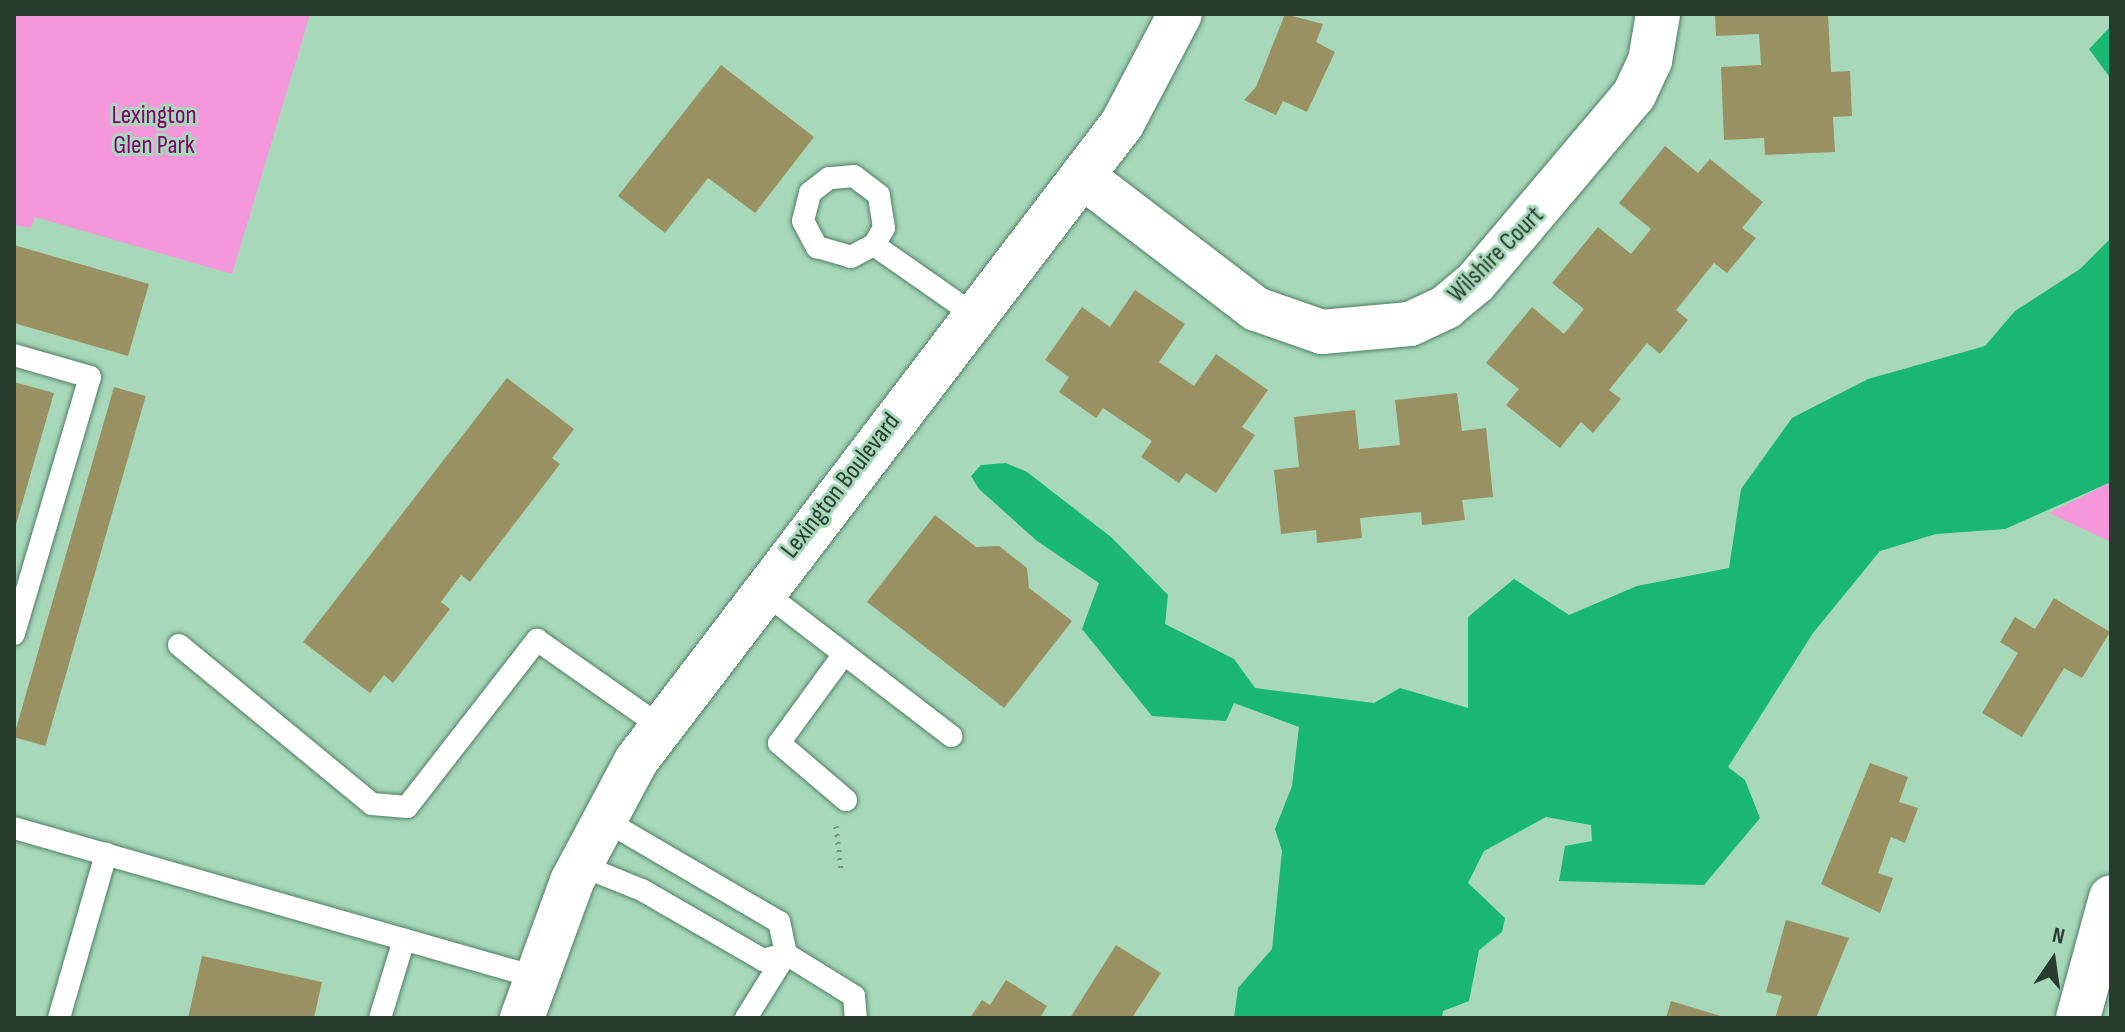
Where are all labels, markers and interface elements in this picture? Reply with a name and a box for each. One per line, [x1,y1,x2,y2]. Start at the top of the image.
park label: Lexington Glen Park [111,100,197,162]
street label: Wilshire Court [1441,200,1551,310]
street label: Lexington Boulevard [775,407,907,565]
north arrow [2013,920,2093,1000]
text: N [2050,922,2067,951]

